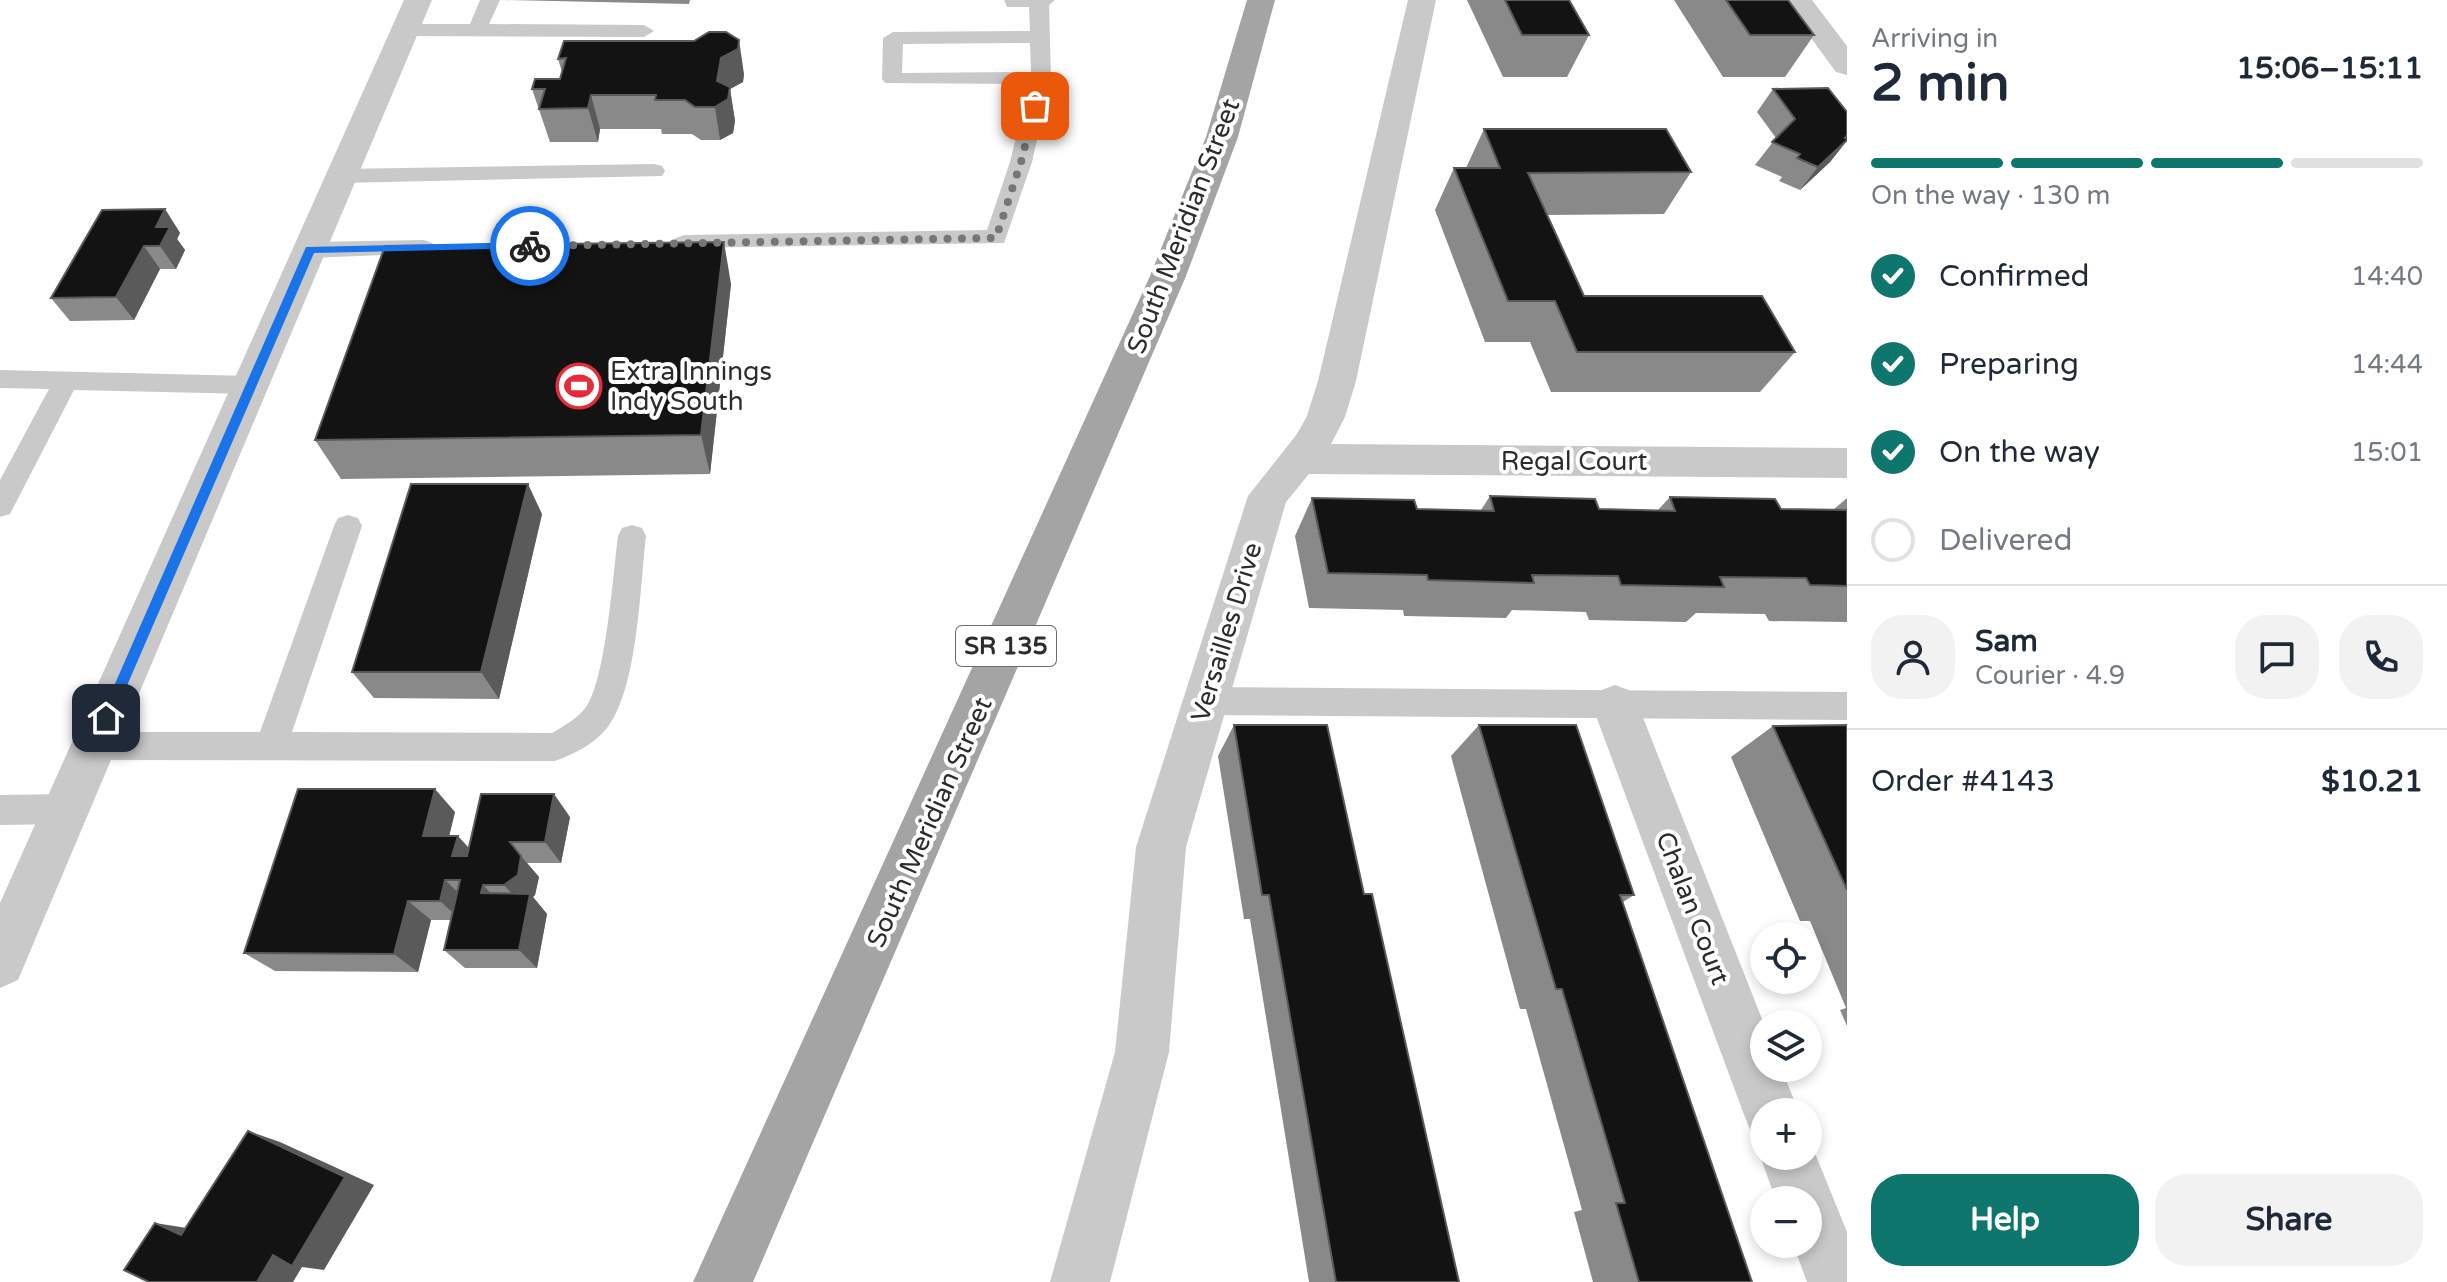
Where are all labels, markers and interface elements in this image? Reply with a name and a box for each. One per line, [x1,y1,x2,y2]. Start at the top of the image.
text: Arriving in [1871,23,1998,54]
text: 15:06–15:11 [2236,50,2423,87]
text: 2 min [1871,52,2010,115]
pin [1001,72,1069,140]
icon: bag [1013,84,1057,128]
street label: South Meridian Street [1121,94,1246,358]
text: On the way · 130 m [1871,180,2110,211]
courier [490,206,570,286]
icon: bike [508,224,552,268]
icon: check [1871,254,1915,298]
text: Confirmed [1939,258,2090,295]
text: 14:40 [2351,261,2423,292]
icon: check [1871,342,1915,386]
text: Preparing [1939,346,2079,383]
text: 14:44 [2351,349,2423,380]
place label: Extra Innings Indy South [610,356,772,417]
sports icon: Extra Innings Indy South [555,362,603,410]
icon: check [1871,430,1915,474]
text: On the way [1939,434,2100,471]
text: 15:01 [2351,437,2423,468]
street label: Regal Court [1501,446,1647,477]
text: Delivered [1939,522,2073,559]
street label: Versailles Drive [1184,539,1268,726]
button: person [1871,615,1955,699]
button: chat [2235,615,2319,699]
button: phone [2339,615,2423,699]
text: Sam [1975,623,2038,660]
road number: SR 135 [956,626,1056,666]
text: Courier · 4.9 [1975,660,2125,691]
pin [72,684,140,752]
street label: South Meridian Street [860,692,999,952]
icon: home [84,696,128,740]
text: Order #4143 [1871,763,2055,800]
text: $10.21 [2321,763,2423,800]
street label: Chalan Court [1649,827,1736,989]
map controls [1750,922,1822,1258]
button: locate [1750,922,1822,994]
button: layers [1750,1010,1822,1082]
button: + [1750,1098,1822,1170]
button: Help [1871,1174,2139,1266]
button: Share [2155,1174,2423,1266]
button: − [1750,1186,1822,1258]

